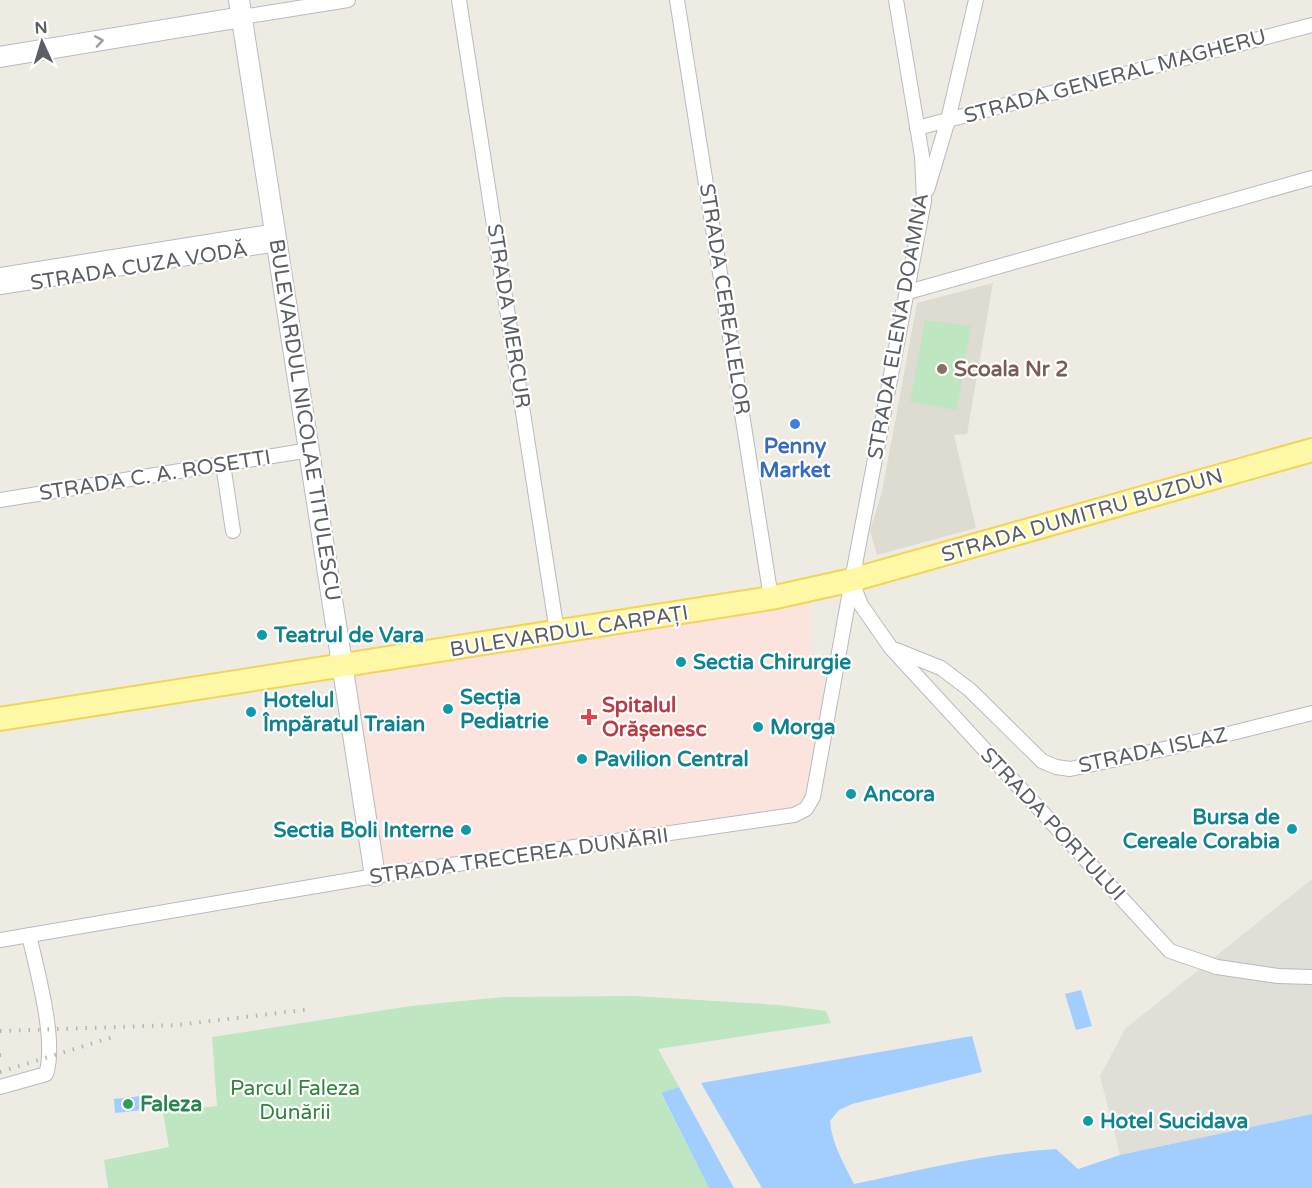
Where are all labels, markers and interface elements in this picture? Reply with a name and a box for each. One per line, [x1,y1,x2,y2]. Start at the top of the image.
north arrow [12,12,72,72]
text: N [34,18,48,38]
street label: STRADA GENERAL MAGHERU [961,24,1269,129]
one-way arrow [94,35,104,48]
street label: STRADA CEREALELOR [694,182,755,416]
street label: STRADA ELENA DOAMNA [863,191,934,461]
street label: STRADA MERCUR [482,222,535,410]
street label: STRADA CUZA VODĂ [29,237,250,296]
street label: BULEVARDUL NICOLAE TITULESCU [264,237,345,603]
place label: Scoala Nr 2 [954,357,1068,382]
marker: Scoala Nr 2 [935,362,949,376]
marker: Penny Market [788,417,802,431]
place label: Penny Market [759,434,831,483]
street label: STRADA C. A. ROSETTI [37,445,273,506]
street label: STRADA DUMITRU BUZDUN [939,463,1226,568]
street label: BULEVARDUL CARPAȚI [448,600,690,663]
place label: Teatrul de Vara [273,623,424,648]
marker: Teatrul de Vara [255,628,269,642]
place label: Sectia Chirurgie [693,650,851,675]
marker: Sectia Chirurgie [674,655,688,669]
place label: Secția Pediatrie [460,685,549,734]
place label: Hotelul Împăratul Traian [262,688,425,737]
place label: Spitalul Orășenesc [602,693,707,742]
marker: Secția Pediatrie [441,702,455,716]
marker: Hotelul Împăratul Traian [244,705,258,719]
marker: Spitalul Orășenesc [580,708,598,726]
place label: Morga [770,715,836,740]
marker: Morga [751,720,765,734]
street label: STRADA ISLAZ [1076,722,1230,778]
street label: STRADA PORTULUI [975,742,1130,906]
place label: Pavilion Central [594,747,749,772]
marker: Pavilion Central [575,752,589,766]
place label: Ancora [863,782,935,807]
marker: Ancora [844,787,858,801]
place label: Bursa de Cereale Corabia [1123,805,1280,854]
place label: Sectia Boli Interne [274,818,454,843]
marker: Bursa de Cereale Corabia [1285,822,1299,836]
street label: STRADA TRECEREA DUNĂRII [368,823,670,890]
marker: Sectia Boli Interne [459,823,473,837]
park label: Parcul Faleza Dunării [230,1076,360,1125]
place label: Faleza [140,1092,202,1117]
marker: Faleza [121,1097,135,1111]
place label: Hotel Sucidava [1100,1109,1248,1134]
marker: Hotel Sucidava [1081,1114,1095,1128]

